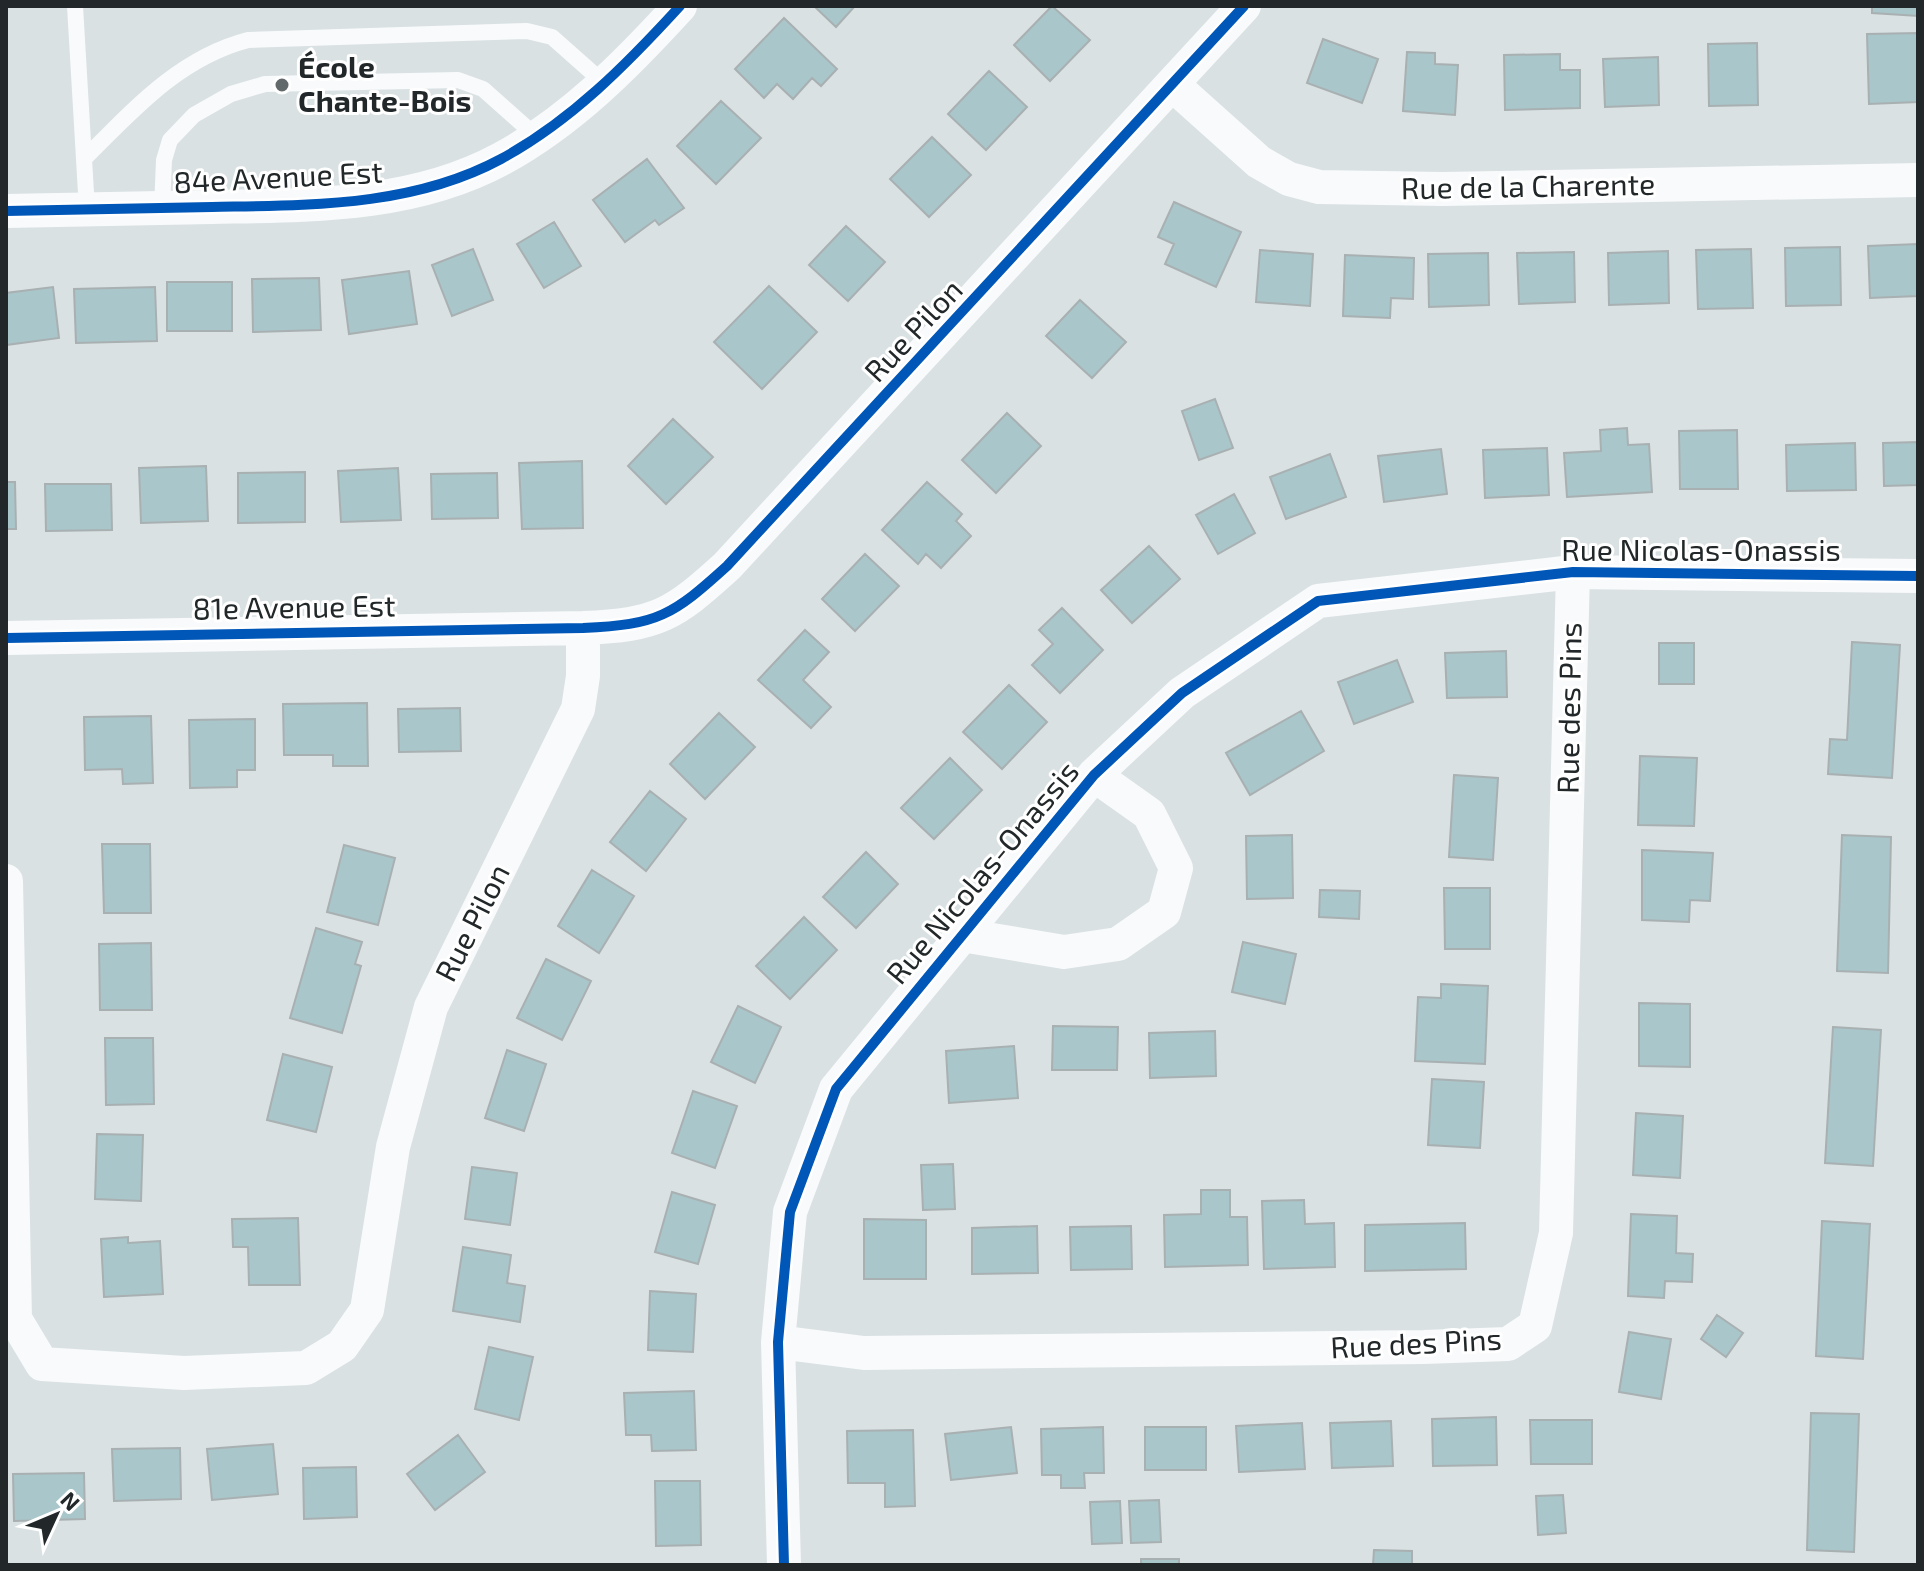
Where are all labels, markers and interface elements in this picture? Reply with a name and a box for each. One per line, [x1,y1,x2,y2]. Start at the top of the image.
place label: École Chante-Bois [298,48,472,118]
marker: École Chante-Bois [273,76,291,94]
street label: 84e Avenue Est [172,153,383,199]
street label: Rue de la Charente [1401,165,1655,205]
street label: Rue Pilon [856,271,969,388]
street label: Rue Nicolas-Onassis [1561,531,1841,567]
street label: 81e Avenue Est [192,586,396,626]
street label: Rue des Pins [1549,622,1587,794]
street label: Rue Nicolas-Onassis [878,753,1085,990]
street label: Rue Pilon [426,857,516,987]
street label: Rue des Pins [1329,1320,1502,1364]
north arrow [16,1475,96,1555]
text: N [56,1486,86,1515]

